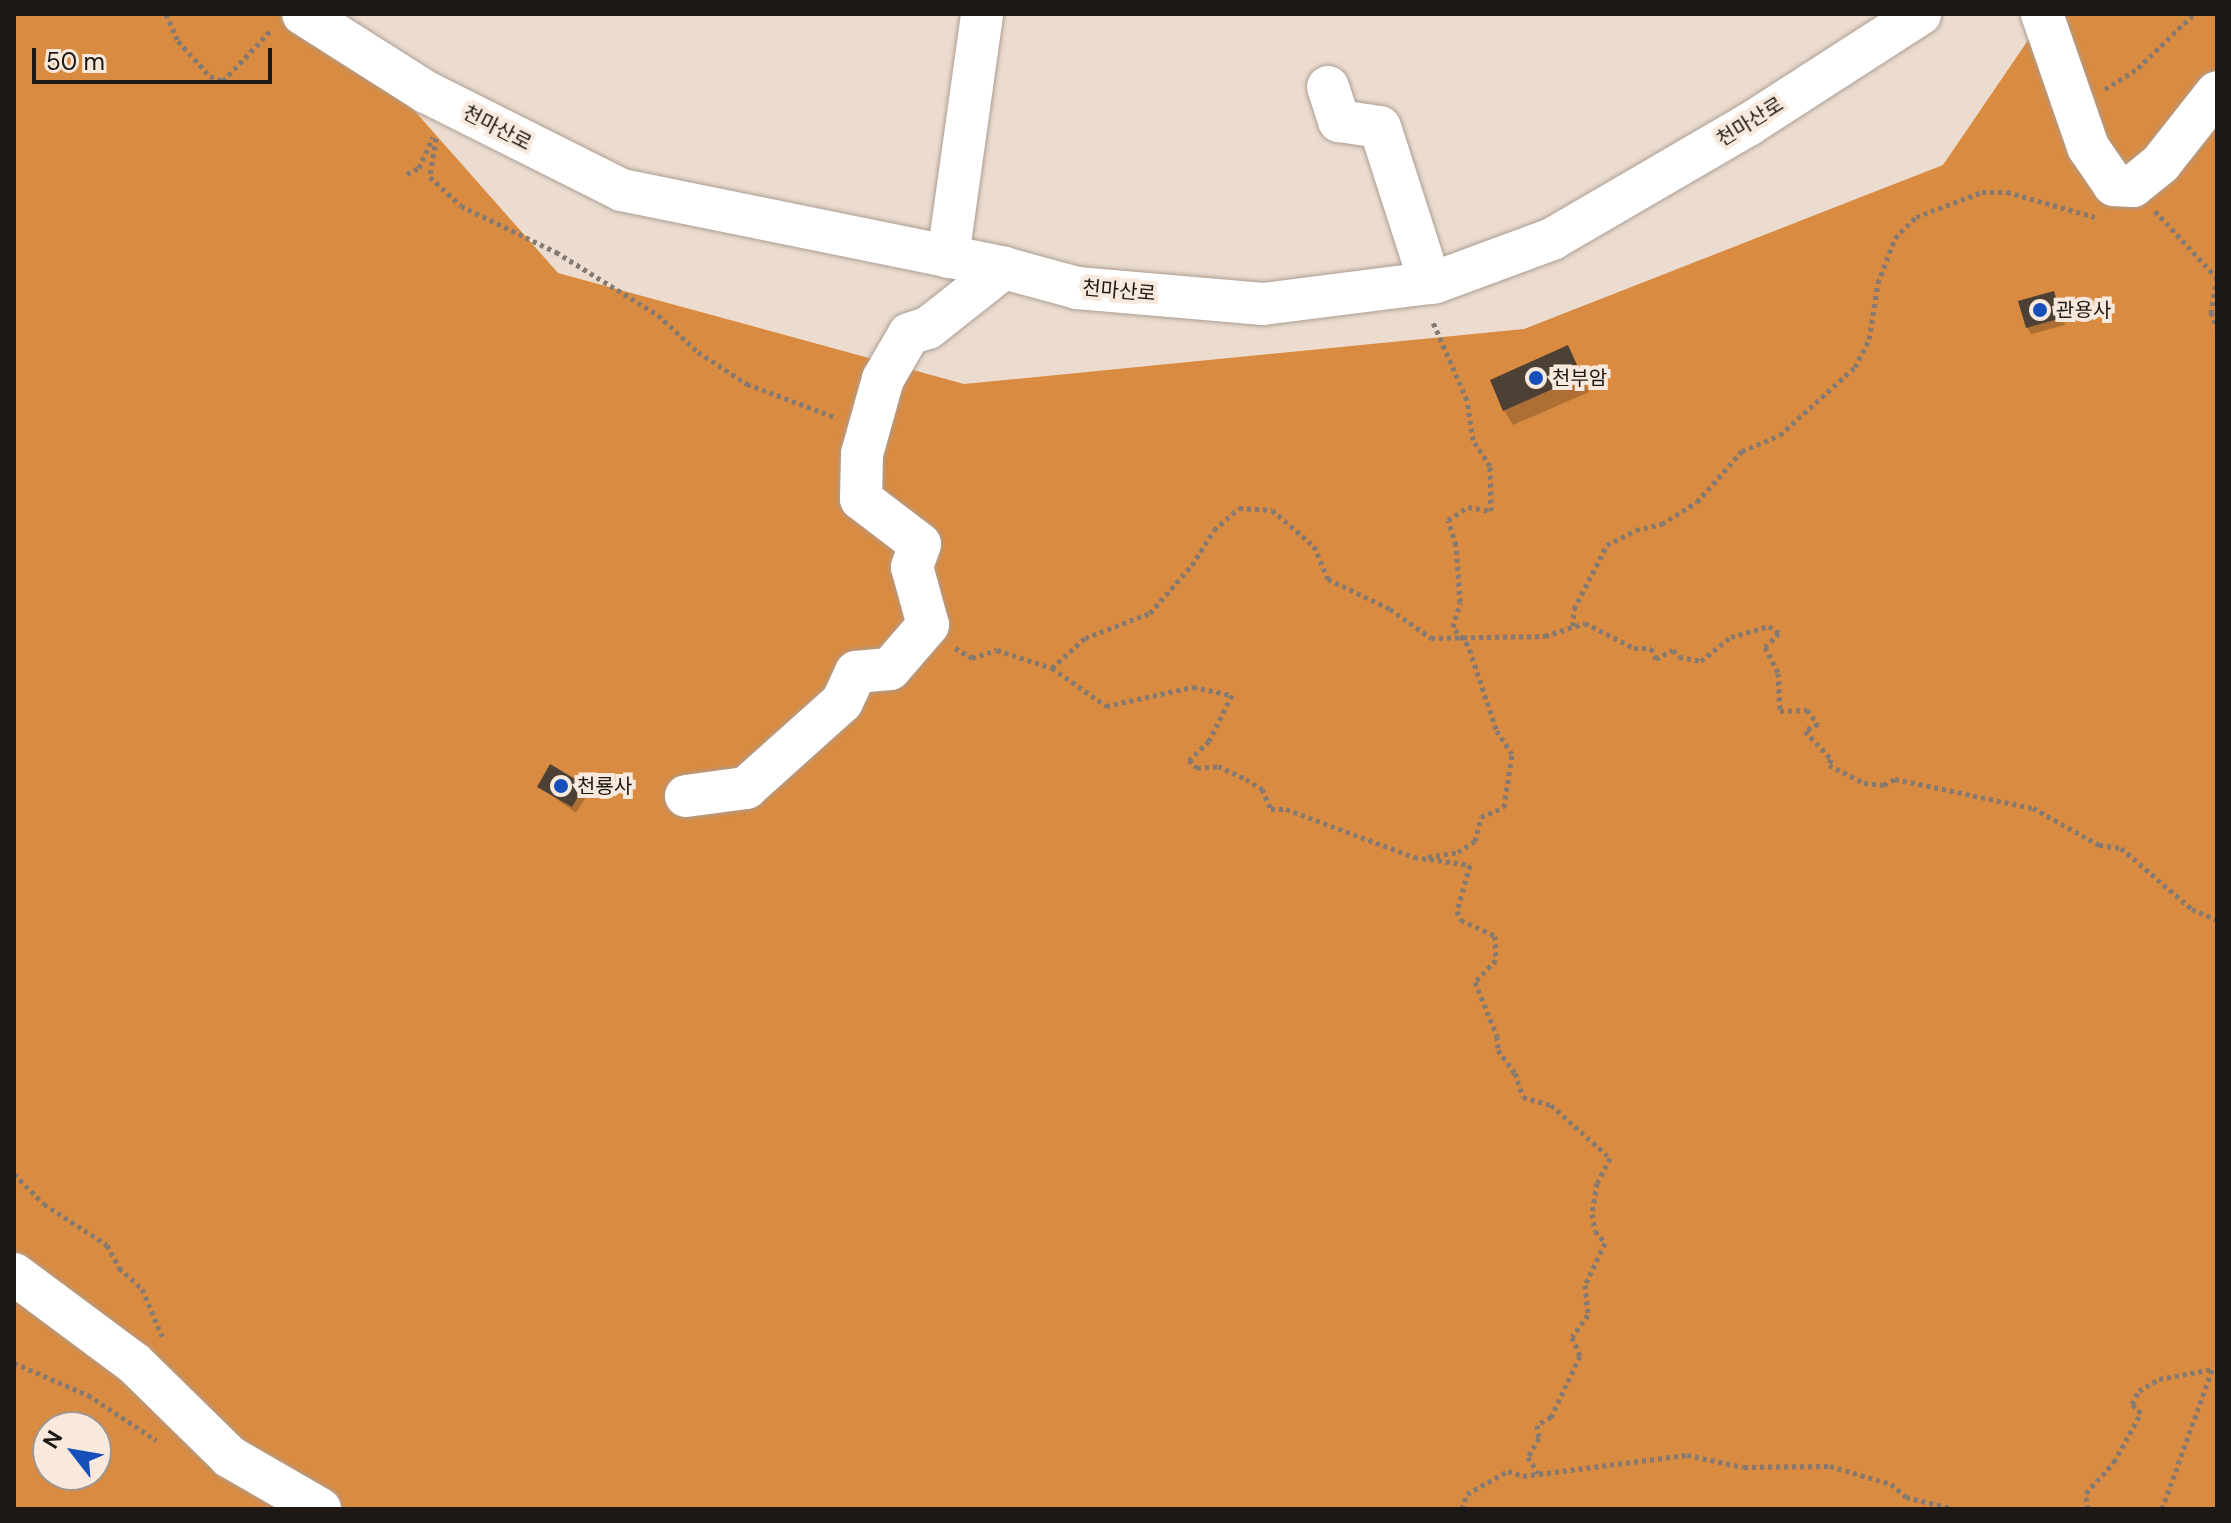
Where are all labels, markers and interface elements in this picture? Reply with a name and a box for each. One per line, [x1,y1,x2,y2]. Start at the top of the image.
scale bar [36,32,276,82]
text: 50 m [46,46,105,77]
street label: 천마산로 [1712,92,1788,152]
street label: 천마산로 [459,101,535,155]
street label: 천마산로 [1081,276,1157,306]
place label: 관용사 [2056,298,2111,322]
marker: 관용사 [2031,301,2049,319]
place label: 천부암 [1552,366,1607,390]
marker: 천부암 [1527,369,1545,387]
place label: 천룡사 [577,774,632,798]
marker: 천룡사 [552,777,570,795]
north arrow [32,1411,112,1491]
text: N [36,1425,69,1454]

